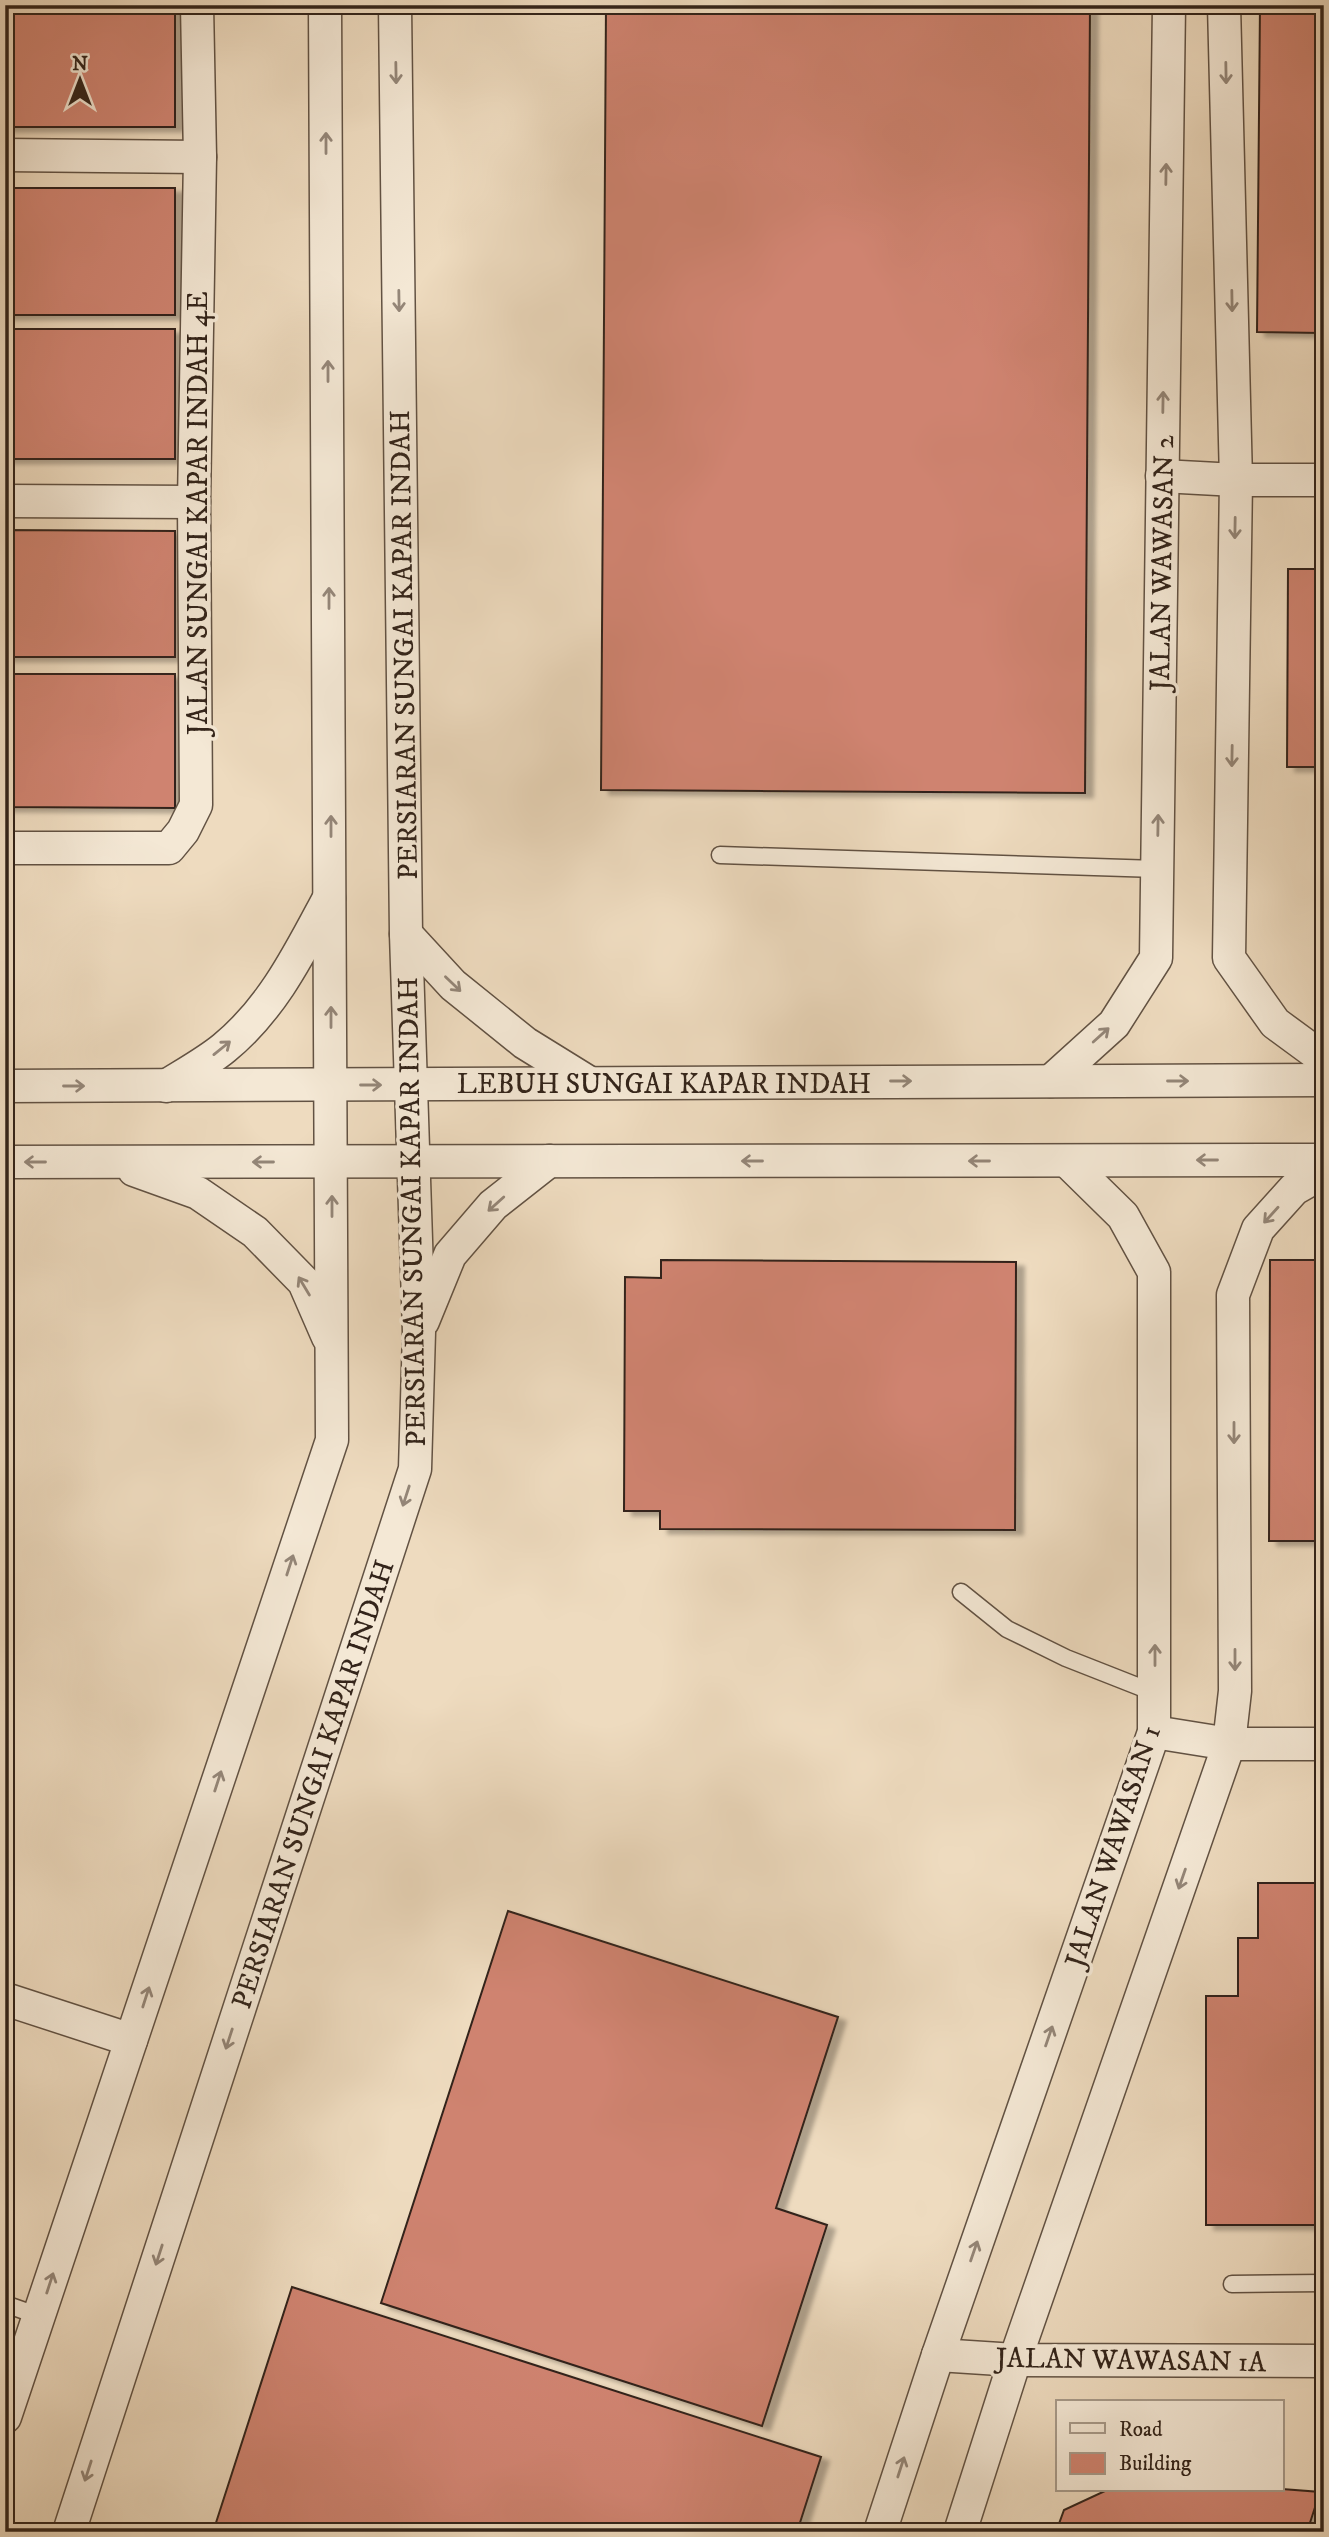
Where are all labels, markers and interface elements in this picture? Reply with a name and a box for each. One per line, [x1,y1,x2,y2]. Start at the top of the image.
north arrow [46,46,116,116]
text: N [72,53,88,76]
one-way arrow [389,62,403,85]
one-way arrow [1219,62,1233,85]
one-way arrow [319,132,333,155]
one-way arrow [1159,163,1173,186]
one-way arrow [392,289,406,312]
one-way arrow [1225,289,1238,312]
street label: JALAN SUNGAI KAPAR INDAH 4E [181,291,216,738]
one-way arrow [321,359,335,382]
one-way arrow [1156,391,1170,414]
street label: PERSIARAN SUNGAI KAPAR INDAH [383,410,426,880]
street label: JALAN WAWASAN 2 [1143,435,1182,694]
one-way arrow [1229,517,1242,540]
one-way arrow [322,587,336,610]
one-way arrow [1225,744,1239,767]
one-way arrow [324,814,337,837]
one-way arrow [1151,814,1164,837]
one-way arrow [444,976,462,992]
street label: PERSIARAN SUNGAI KAPAR INDAH [391,977,434,1447]
one-way arrow [324,1006,338,1029]
one-way arrow [1092,1027,1110,1043]
one-way arrow [212,1040,230,1055]
street label: LEBUH SUNGAI KAPAR INDAH [457,1067,871,1102]
one-way arrow [1166,1074,1189,1088]
one-way arrow [890,1075,913,1088]
one-way arrow [359,1078,382,1092]
one-way arrow [62,1079,85,1093]
one-way arrow [1195,1153,1218,1167]
one-way arrow [740,1154,763,1168]
one-way arrow [968,1154,991,1168]
one-way arrow [23,1155,46,1169]
one-way arrow [252,1155,275,1169]
one-way arrow [325,1195,339,1218]
one-way arrow [487,1196,505,1212]
one-way arrow [1264,1205,1280,1223]
one-way arrow [297,1277,311,1297]
one-way arrow [1227,1421,1241,1444]
one-way arrow [399,1485,411,1507]
one-way arrow [285,1555,297,1577]
street label: PERSIARAN SUNGAI KAPAR INDAH [224,1556,403,2013]
one-way arrow [1148,1644,1162,1667]
one-way arrow [1228,1648,1242,1671]
street label: JALAN WAWASAN 1 [1057,1721,1169,1975]
one-way arrow [213,1771,225,1793]
one-way arrow [1175,1868,1187,1890]
one-way arrow [140,1986,153,2008]
one-way arrow [1043,2026,1056,2048]
one-way arrow [222,2027,234,2049]
one-way arrow [969,2241,981,2263]
one-way arrow [151,2244,164,2266]
one-way arrow [45,2272,57,2294]
street label: JALAN WAWASAN 1A [993,2341,1267,2380]
legend [1056,2400,1284,2492]
text: Road [1119,2417,1163,2443]
text: Building [1119,2451,1192,2477]
one-way arrow [896,2456,909,2478]
one-way arrow [81,2460,93,2482]

